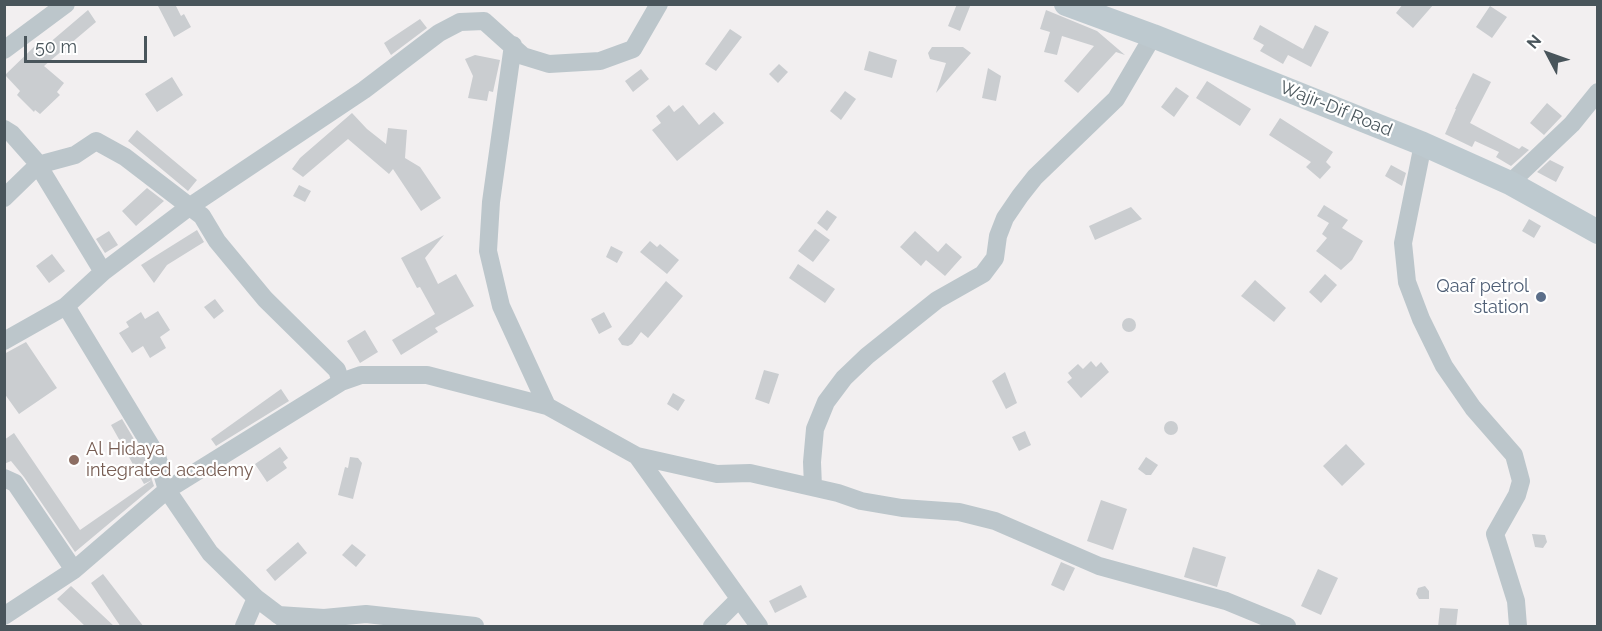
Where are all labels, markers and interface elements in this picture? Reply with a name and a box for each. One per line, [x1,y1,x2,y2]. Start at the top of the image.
scale bar [27,24,150,62]
north arrow [1518,24,1578,84]
text: N [1523,31,1545,53]
text: 50 m [35,36,77,57]
street label: Wajir-Dif Road [1277,77,1395,141]
place label: Qaaf petrol station [1436,276,1529,318]
marker: Qaaf petrol station [1534,290,1548,304]
place label: Al Hidaya integrated academy [86,439,254,482]
marker: Al Hidaya integrated academy [67,453,81,467]

